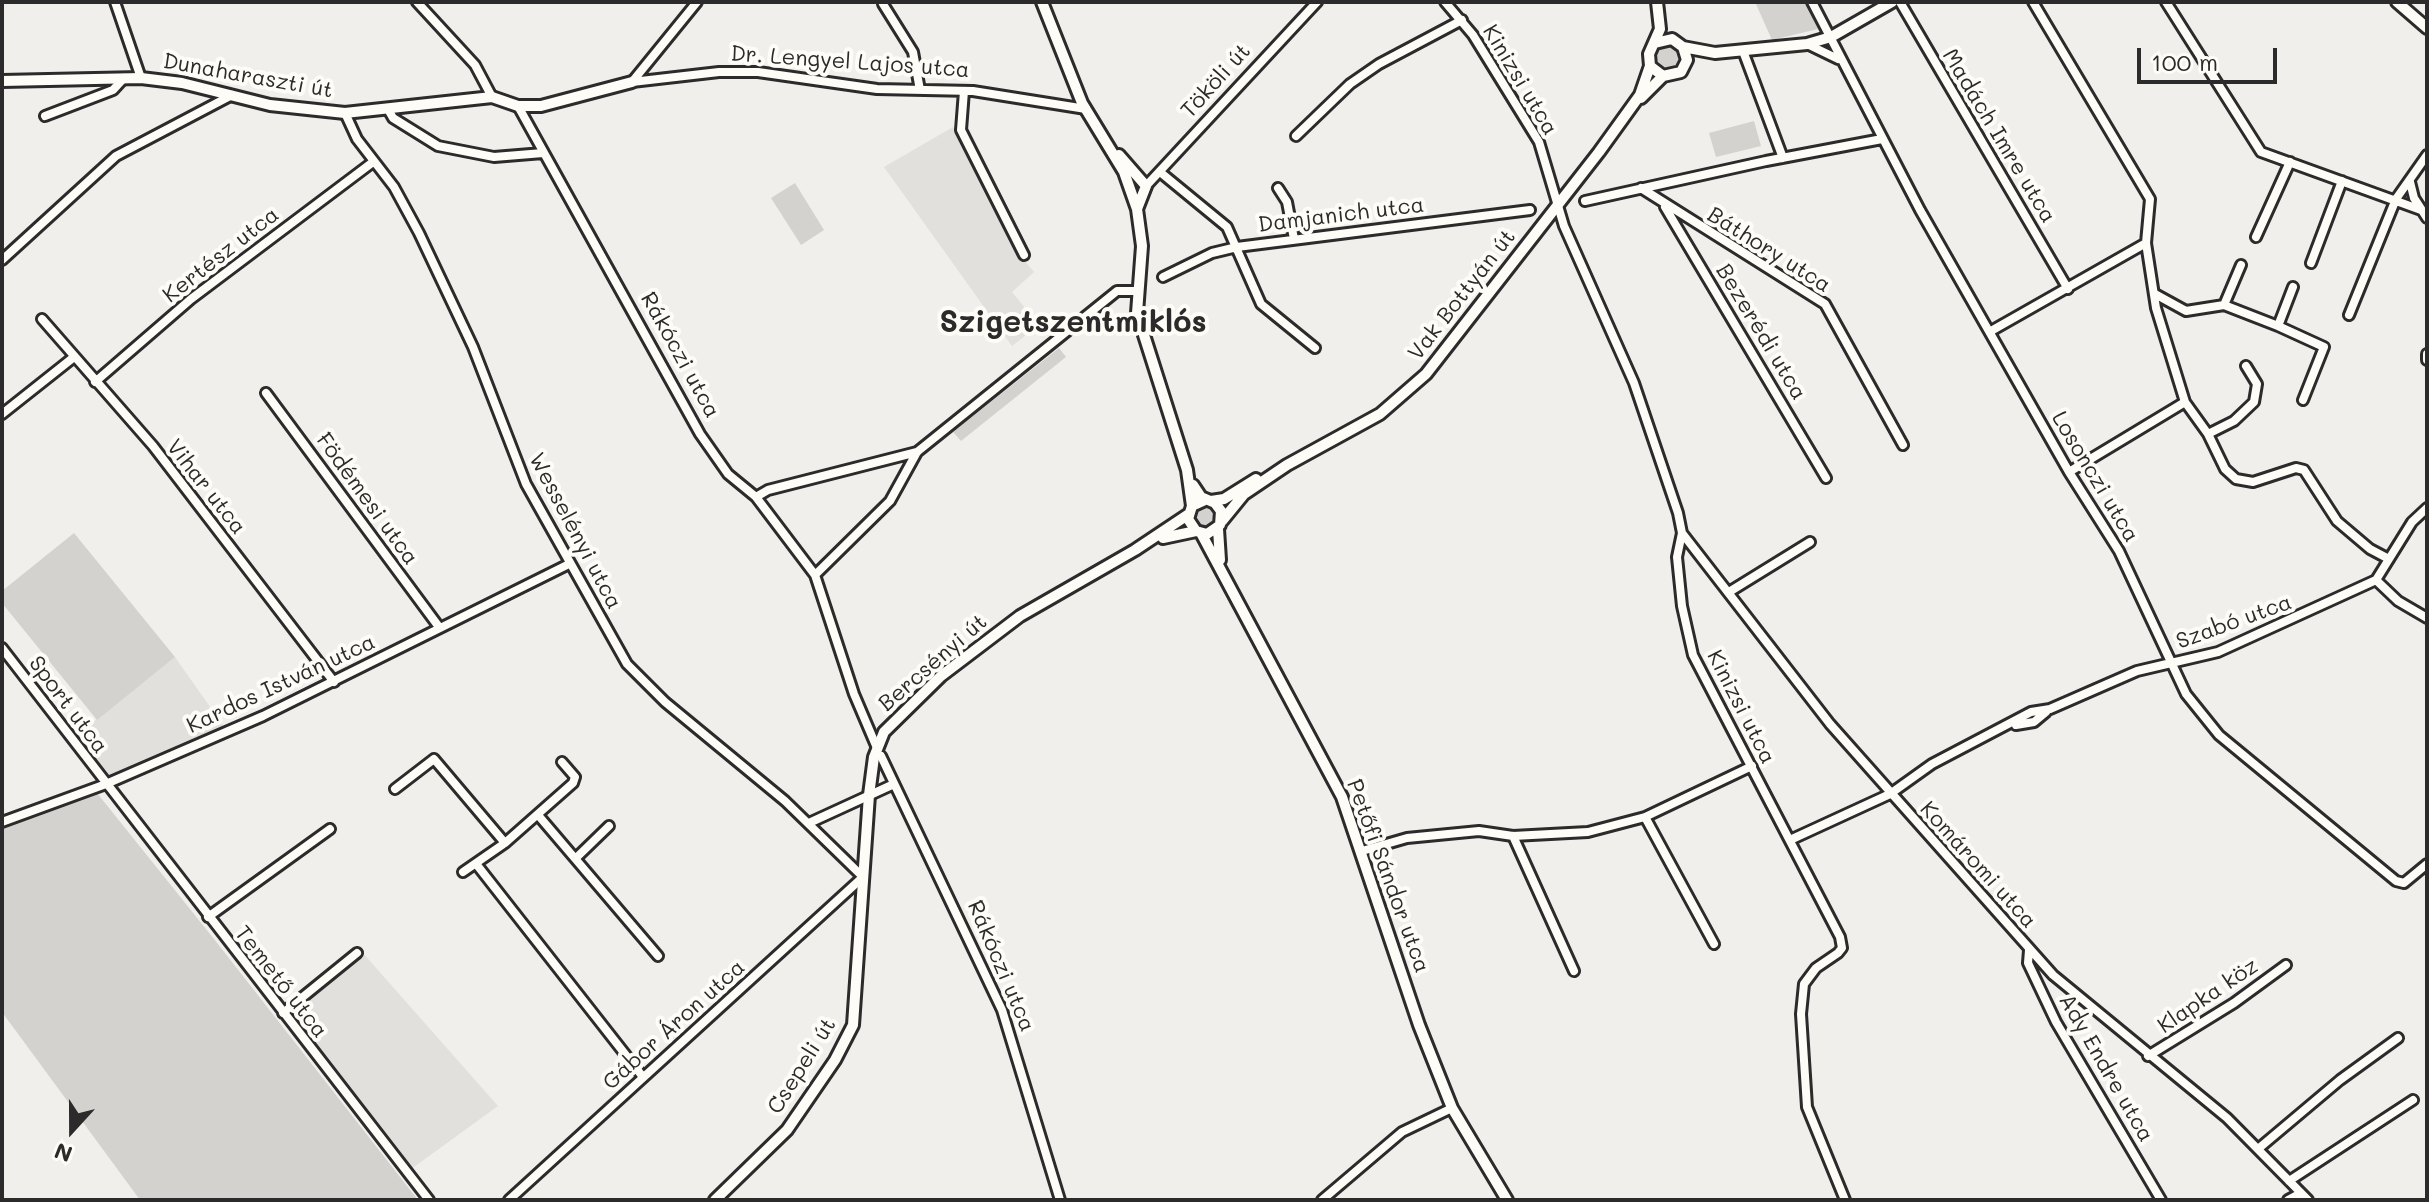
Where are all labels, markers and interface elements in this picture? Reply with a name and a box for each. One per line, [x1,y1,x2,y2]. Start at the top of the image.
street label: Kinizsi utca [1477,20,1563,140]
scale bar [2141,32,2281,82]
street label: Tököli út [1176,38,1256,124]
street label: Dr. Lengyel Lajos utca [730,40,970,84]
street label: Madách Imre utca [1937,44,2061,228]
text: 100 m [2151,46,2218,77]
street label: Dunaharaszti út [161,48,335,104]
street label: Damjanich utca [1256,192,1426,238]
street label: Kertész utca [158,201,284,309]
street label: Báthory utca [1702,202,1836,298]
street label: Vak Bottyán út [1403,224,1521,366]
street label: Bezerédi utca [1710,259,1812,405]
street label: Rákóczi utca [635,287,725,423]
district label: Szigetszentmiklós [940,305,1206,341]
street label: Losonczi utca [2046,407,2144,547]
street label: Födémesi utca [310,428,424,570]
street label: Vihar utca [161,434,251,540]
street label: Wesselényi utca [523,448,627,614]
street label: Szabó utca [2173,589,2295,655]
street label: Bercsényi út [873,609,993,717]
street label: Kardos István utca [183,629,379,739]
street label: Kinizsi utca [1701,646,1781,768]
street label: Sport utca [23,651,113,759]
street label: Petőfi Sándor utca [1341,776,1435,976]
street label: Komáromi utca [1914,796,2042,934]
street label: Rákóczi utca [962,896,1040,1036]
street label: Temető utca [229,921,333,1043]
street label: Klapka köz [2153,953,2263,1039]
street label: Gábor Áron utca [598,954,750,1096]
street label: Ady Endre utca [2053,989,2159,1147]
street label: Csepeli út [762,1013,842,1119]
north arrow [32,1090,112,1170]
text: N [50,1136,76,1169]

